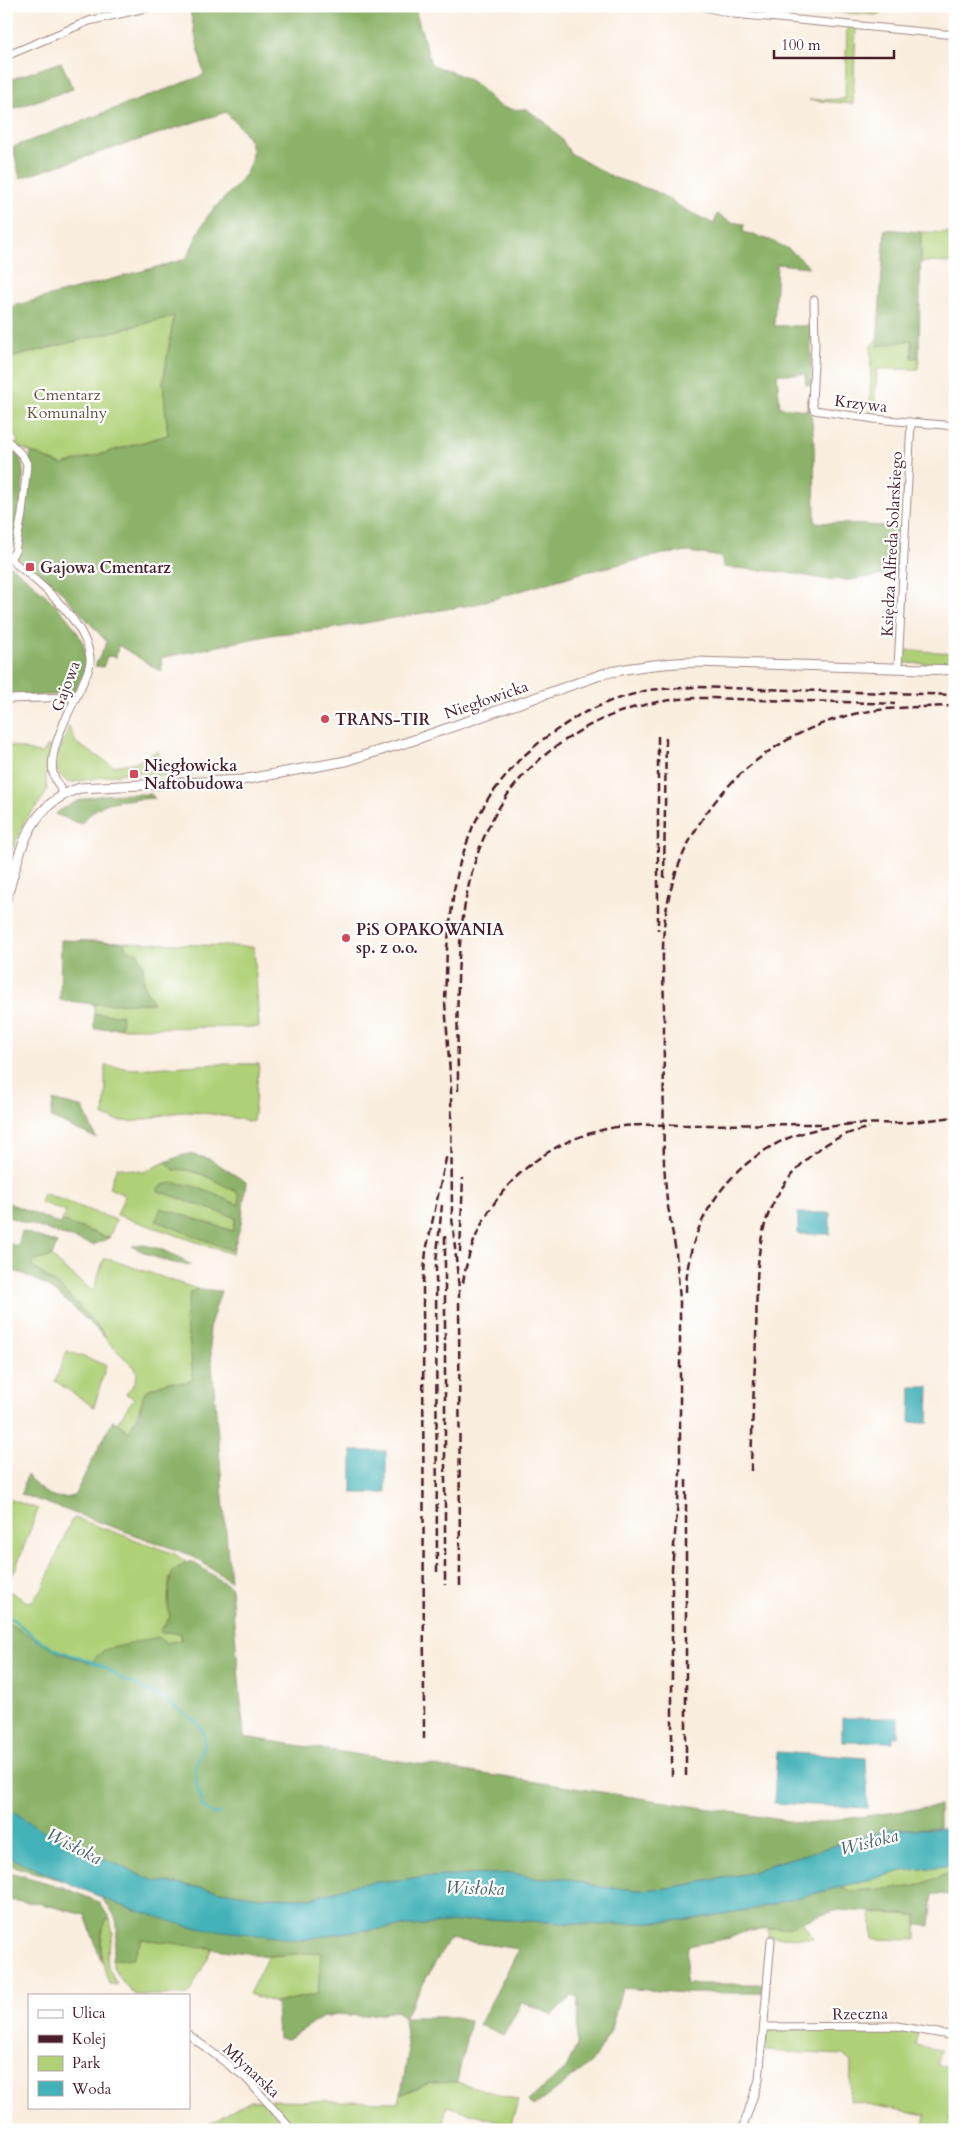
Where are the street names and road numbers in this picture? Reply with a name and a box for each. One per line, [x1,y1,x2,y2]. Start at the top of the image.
street label: Krzywa [833,390,889,418]
street label: Księdza Alfreda Solarskiego [876,450,908,637]
street label: Gajowa [46,658,86,715]
street label: Niegłowicka [441,675,531,725]
street label: Rzeczna [832,2003,888,2025]
street label: Młynarska [218,2039,285,2103]

